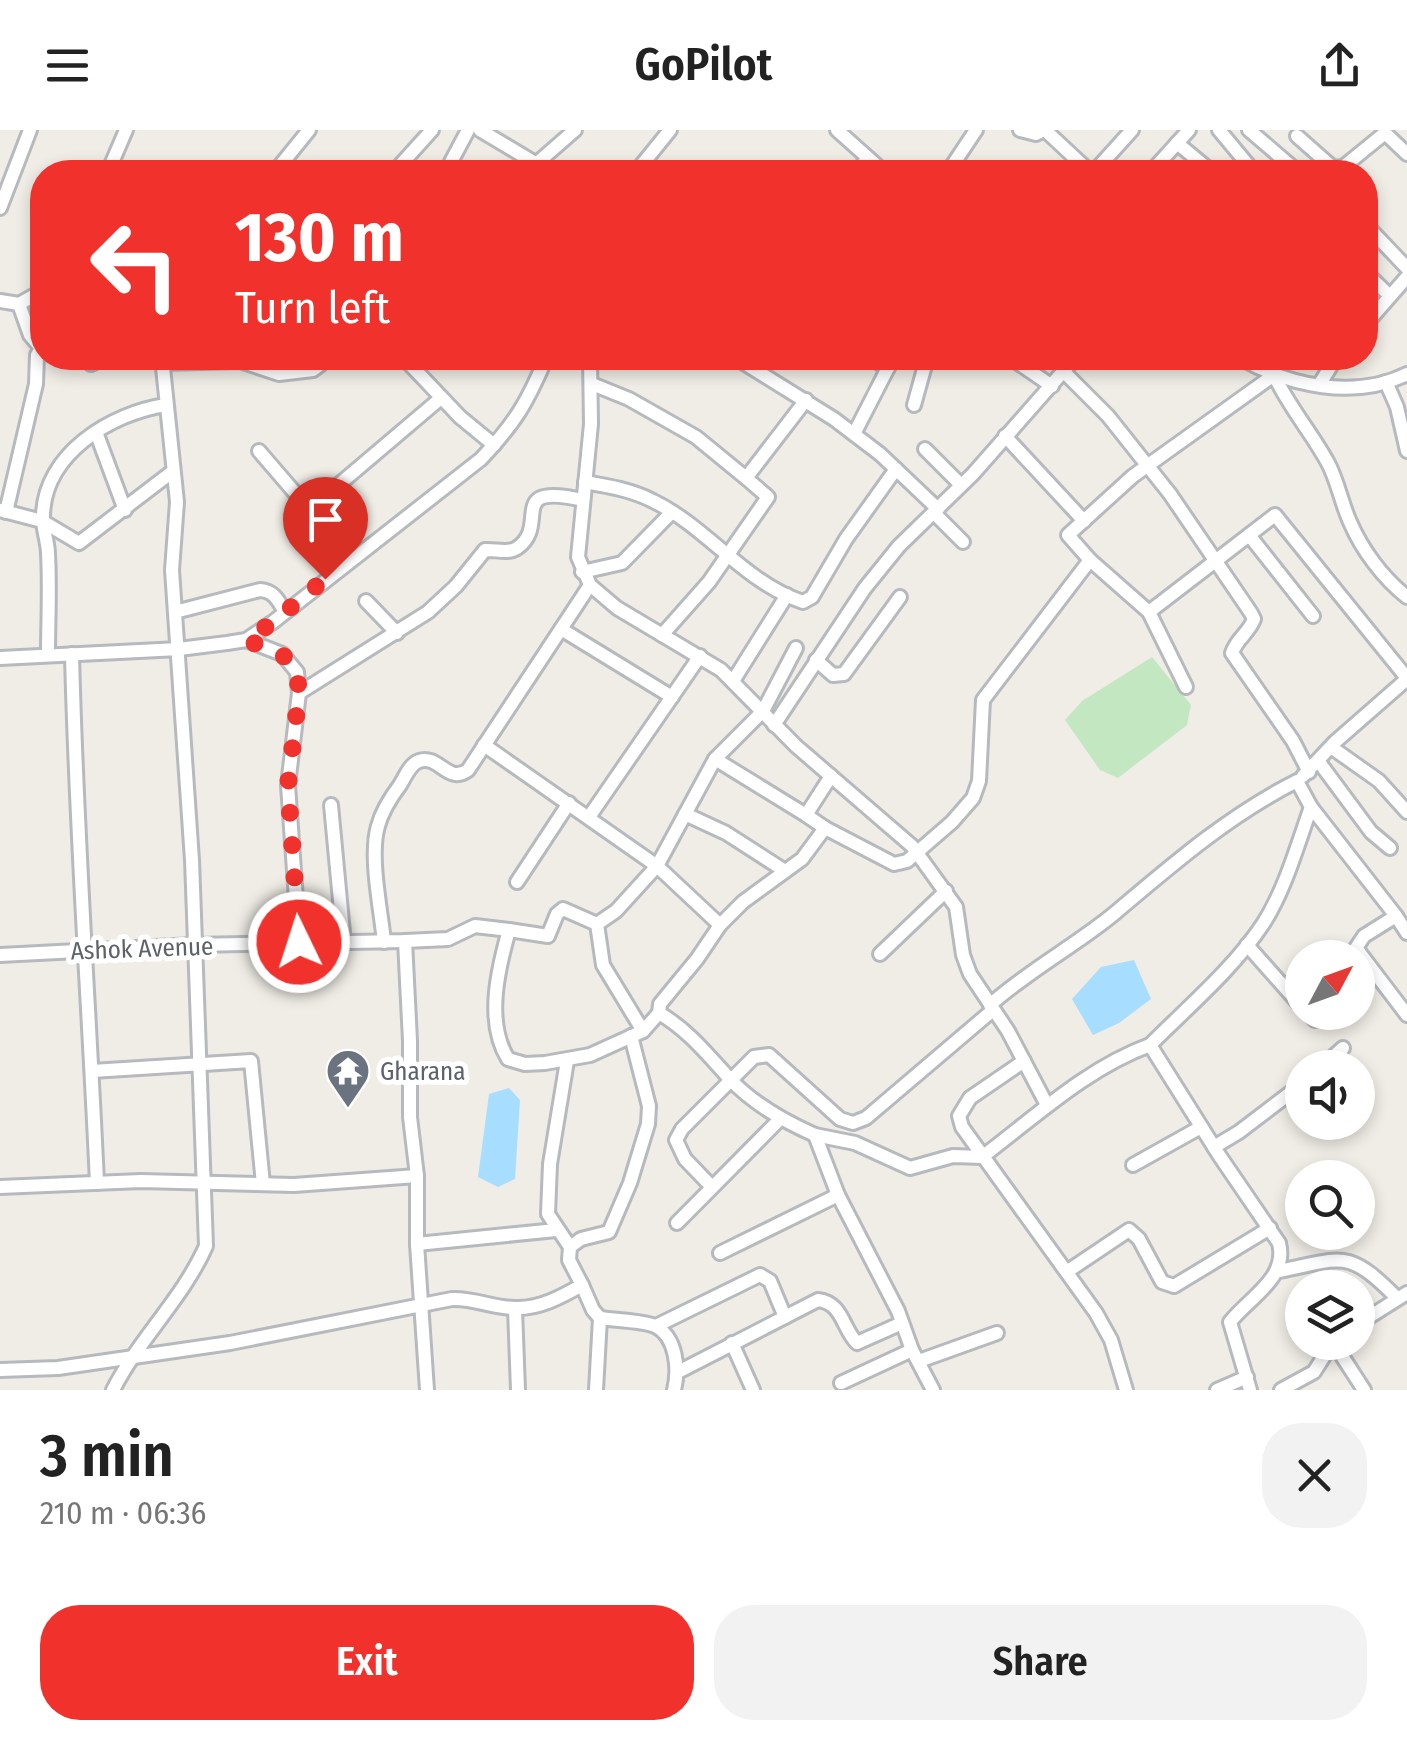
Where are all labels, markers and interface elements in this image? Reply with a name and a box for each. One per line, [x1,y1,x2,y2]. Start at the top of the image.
icon: menu [40,38,95,93]
text: GoPilot [635,38,772,92]
icon: share [1312,38,1367,93]
text: 130 m [235,196,404,280]
icon: left [70,200,200,330]
text: Turn left [235,281,390,335]
pin [283,477,368,580]
icon: arrive [298,492,353,547]
position arrow [247,890,351,994]
street label: Ashok Avenue [70,932,214,966]
north arrow [1285,940,1375,1030]
map controls [1285,940,1375,1360]
temple icon: Gharana [325,1048,371,1109]
button: sound [1285,1050,1375,1140]
place label: Gharana [380,1057,465,1087]
button: search [1285,1160,1375,1250]
button: layers [1285,1270,1375,1360]
text: 3 min [40,1420,174,1492]
button: close [1262,1423,1367,1528]
text: 210 m · 06:36 [40,1494,206,1532]
button: Exit [40,1605,694,1720]
button: Share [714,1605,1367,1720]

